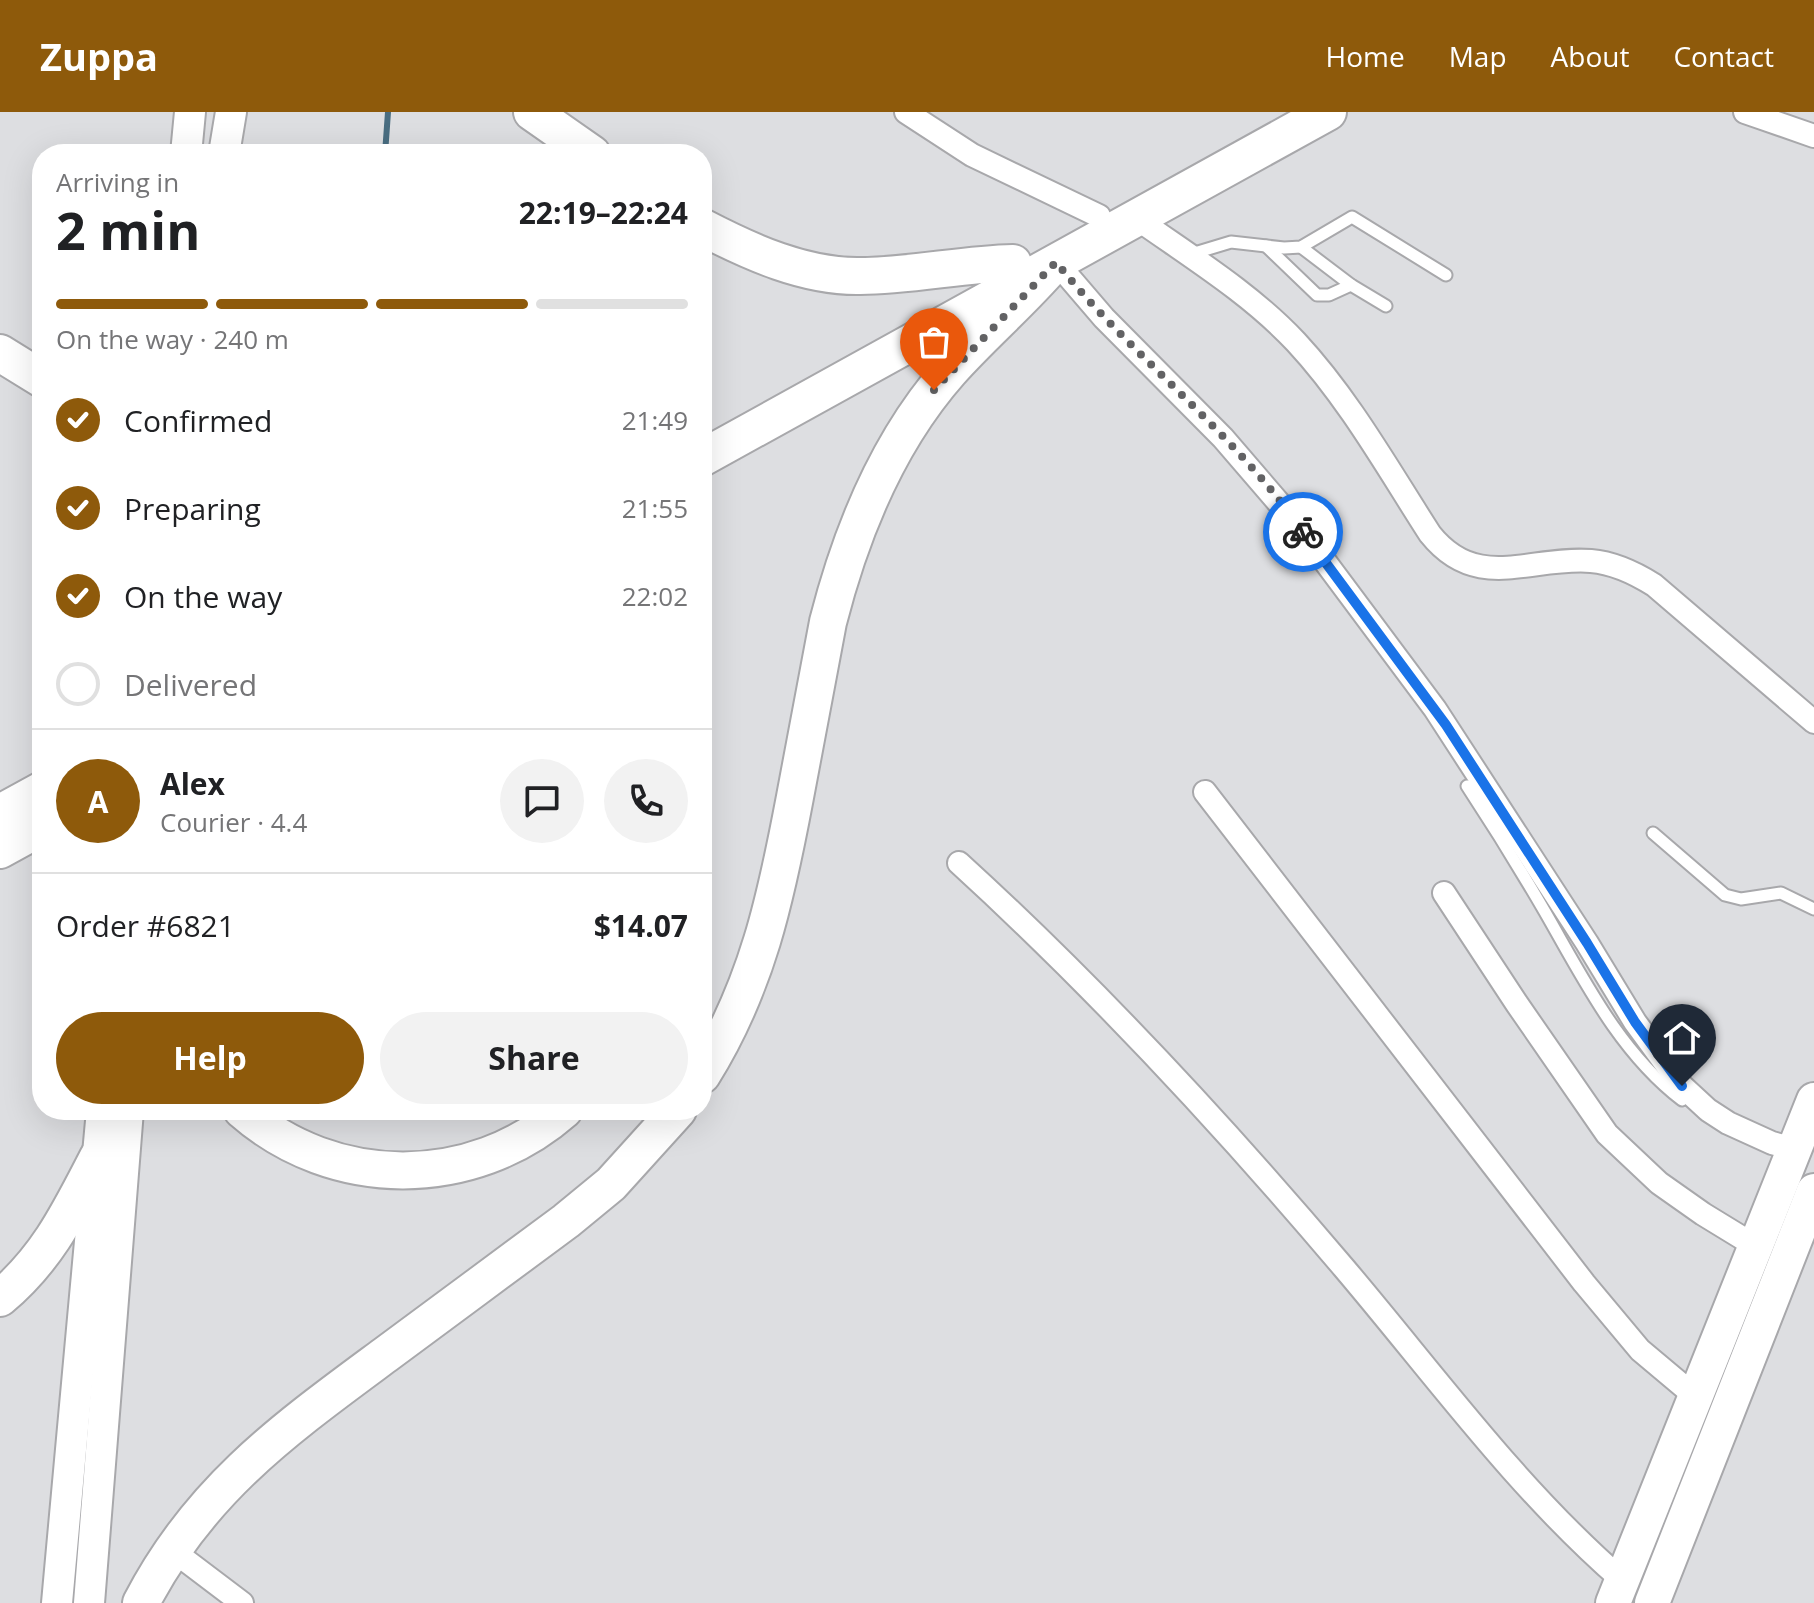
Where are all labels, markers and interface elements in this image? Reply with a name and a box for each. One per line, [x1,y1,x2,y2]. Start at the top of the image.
text: Zuppa [40,30,158,82]
text: Home [1326,37,1405,75]
text: Map [1449,37,1507,75]
text: About [1551,37,1629,75]
text: Contact [1673,37,1774,75]
text: Arriving in [56,164,179,200]
text: 22:19–22:24 [519,192,688,233]
text: 2 min [56,194,200,265]
pin [900,308,968,390]
icon: bag [912,320,956,364]
text: On the way · 240 m [56,321,289,357]
icon: check [56,398,100,442]
text: Confirmed [124,400,272,441]
text: 21:49 [622,402,688,438]
icon: check [56,486,100,530]
text: Preparing [124,488,261,529]
text: 21:55 [622,490,688,526]
courier [1263,492,1343,572]
icon: bike [1281,510,1325,554]
icon: check [56,574,100,618]
text: On the way [124,576,282,617]
text: 22:02 [622,578,688,614]
text: Delivered [124,664,257,705]
button: chat [500,759,584,843]
button: phone [604,759,688,843]
text: Alex [160,763,225,804]
text: A [88,781,108,822]
text: Courier · 4.4 [160,804,307,840]
text: Order #6821 [56,905,235,946]
text: $14.07 [594,905,688,946]
pin [1648,1004,1716,1086]
button: Help [56,1012,364,1104]
button: Share [380,1012,688,1104]
icon: home [1660,1016,1704,1060]

